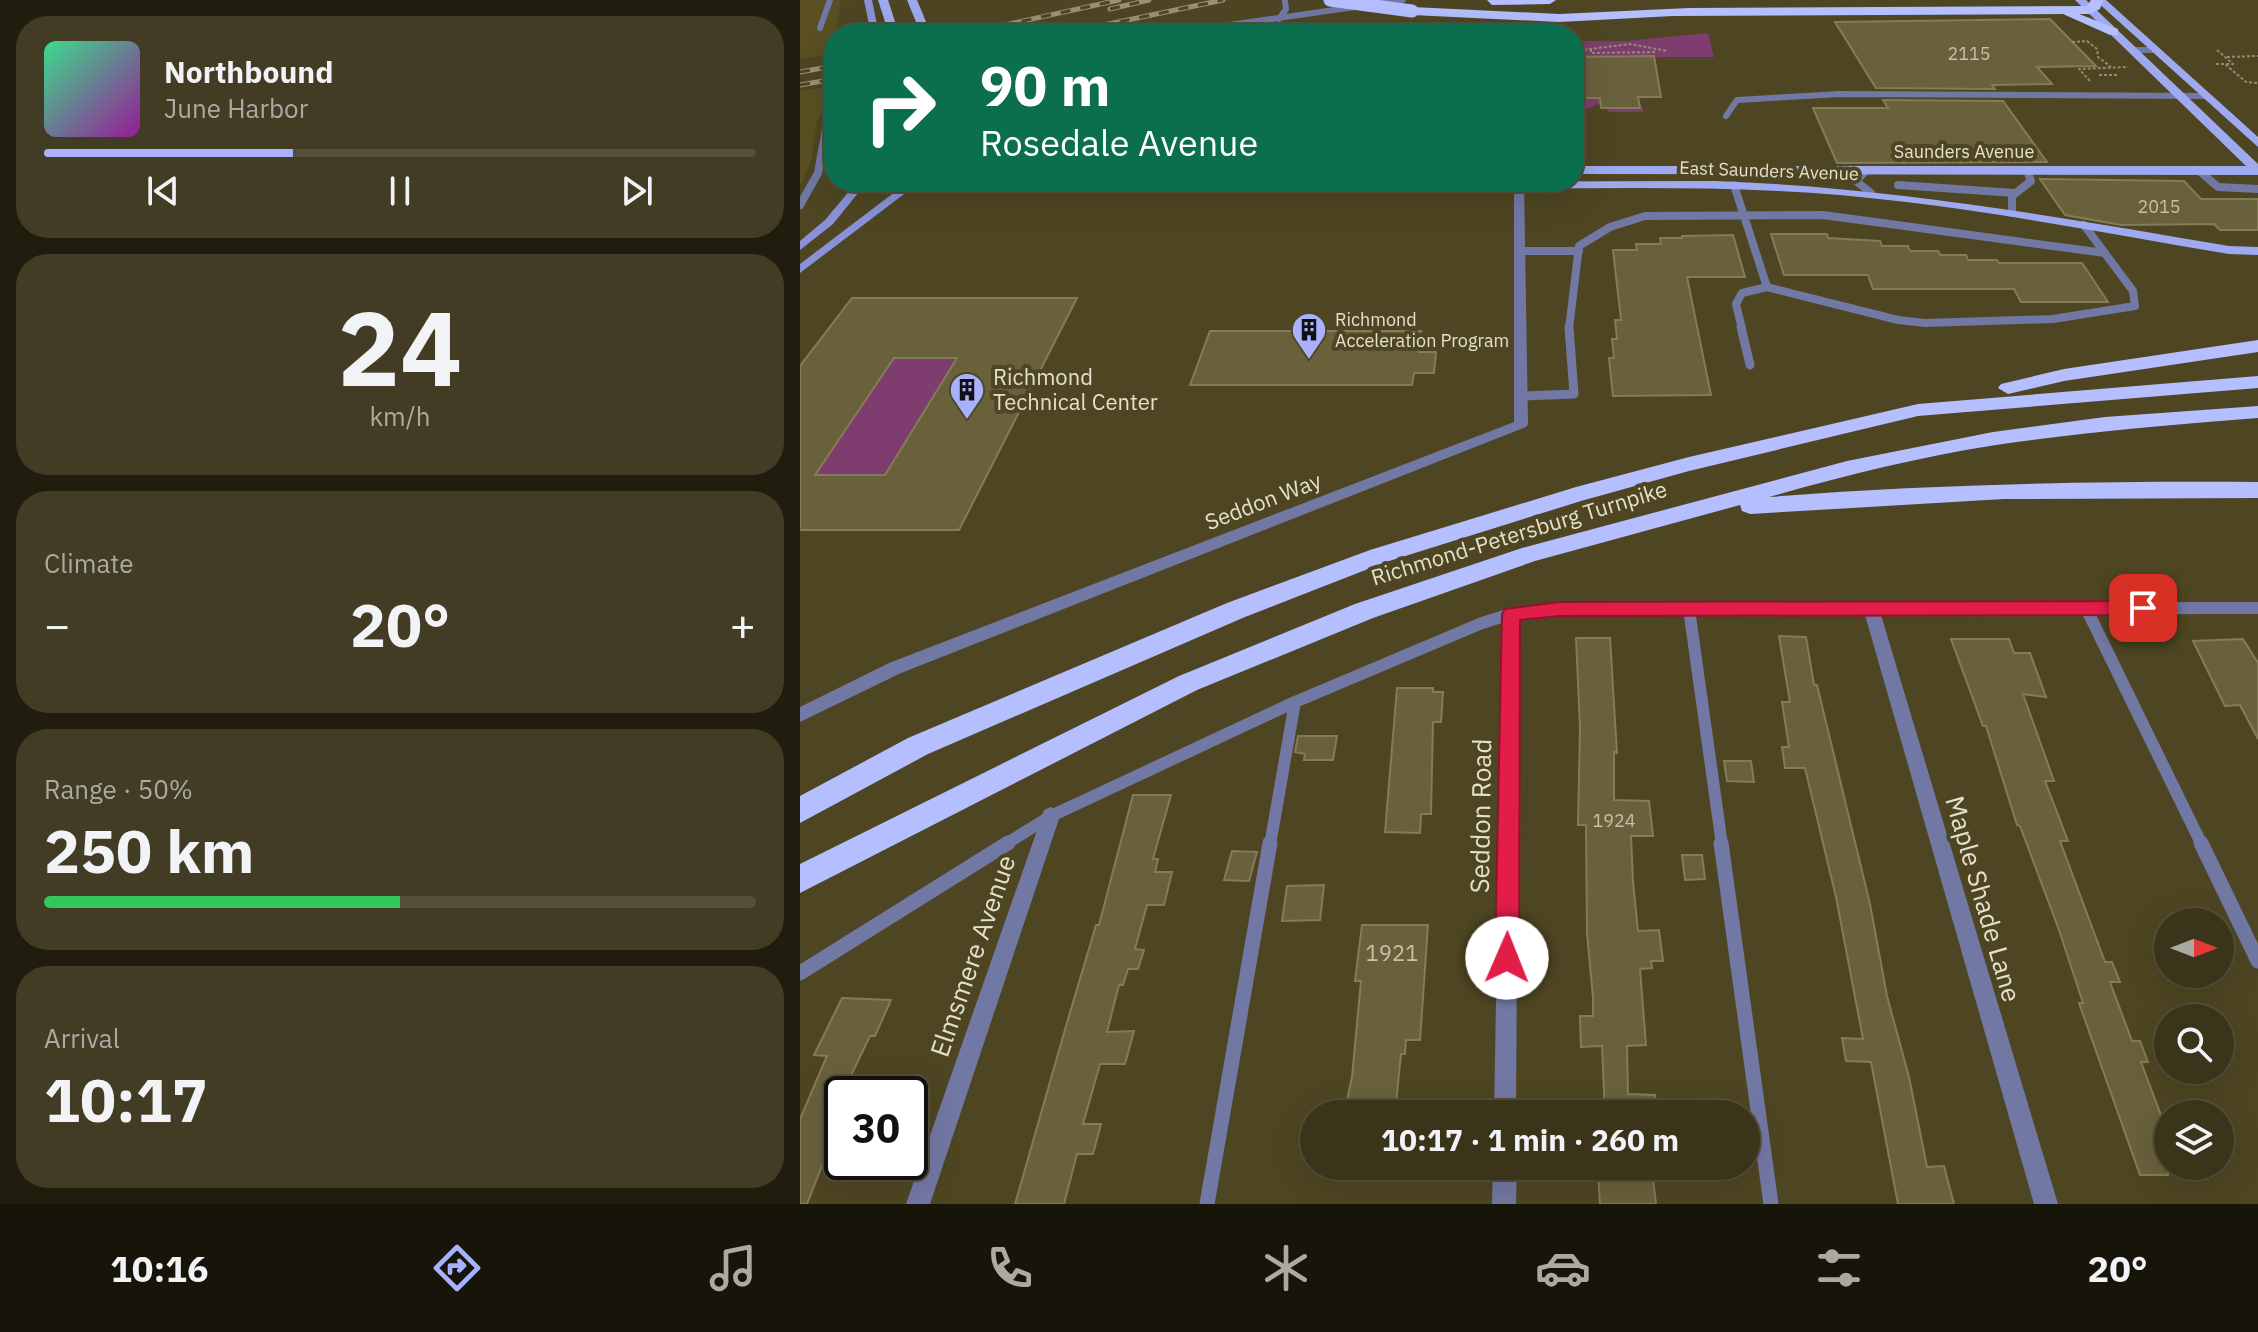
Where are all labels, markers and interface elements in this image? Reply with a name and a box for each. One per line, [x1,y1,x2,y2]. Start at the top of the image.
house number: 2115 [1947,42,1991,65]
text: 90 m [980,49,1110,121]
text: Northbound [164,52,333,91]
icon: right [848,56,952,160]
text: June Harbor [164,91,308,125]
text: Rosedale Avenue [980,119,1258,166]
street label: Saunders Avenue [1894,140,2034,163]
street label: East Saunders Avenue [1679,156,1859,185]
icon: previous [141,169,185,213]
icon: pause [378,169,422,213]
icon: next [615,169,659,213]
house number: 2015 [2137,195,2181,218]
text: 24 [338,279,462,415]
place label: Richmond Acceleration Program [1335,308,1509,352]
building icon: Richmond Acceleration Program [1290,311,1328,361]
place label: Richmond Technical Center [993,362,1158,416]
building icon: Richmond Technical Center [948,371,986,421]
text: km/h [369,399,431,433]
street label: Seddon Way [1200,465,1325,536]
street label: Richmond-Petersburg Turnpike [1367,474,1670,591]
text: Climate [44,546,134,580]
pin [2109,574,2177,642]
text: 20° [350,585,450,664]
icon: arrive [2121,586,2165,630]
text: − [44,596,70,653]
text: + [730,596,756,653]
street label: Seddon Road [1462,738,1498,894]
text: Range · 50% [44,772,193,806]
street label: Maple Shade Lane [1938,792,2030,1006]
house number: 1924 [1592,809,1636,832]
text: 250 km [44,811,254,890]
street label: Elmsmere Avenue [922,850,1023,1061]
north arrow [2154,908,2234,988]
map controls [2154,908,2234,1180]
position arrow [1465,916,1549,1000]
house number: 1921 [1366,938,1418,967]
button: search [2154,1004,2234,1084]
text: Arrival [44,1021,120,1055]
text: 10:17 [44,1060,208,1139]
speed limit sign: 30 [824,1076,928,1180]
button: layers [2154,1100,2234,1180]
text: 10:17 · 1 min · 260 m [1381,1120,1679,1159]
icon: directions [429,1240,485,1296]
icon: music [705,1240,761,1296]
icon: phone [982,1240,1038,1296]
icon: climate [1258,1240,1314,1296]
icon: car [1535,1240,1591,1296]
icon: filters [1811,1240,1867,1296]
text: 10:16 [110,1245,209,1292]
text: 20° [2088,1245,2148,1292]

